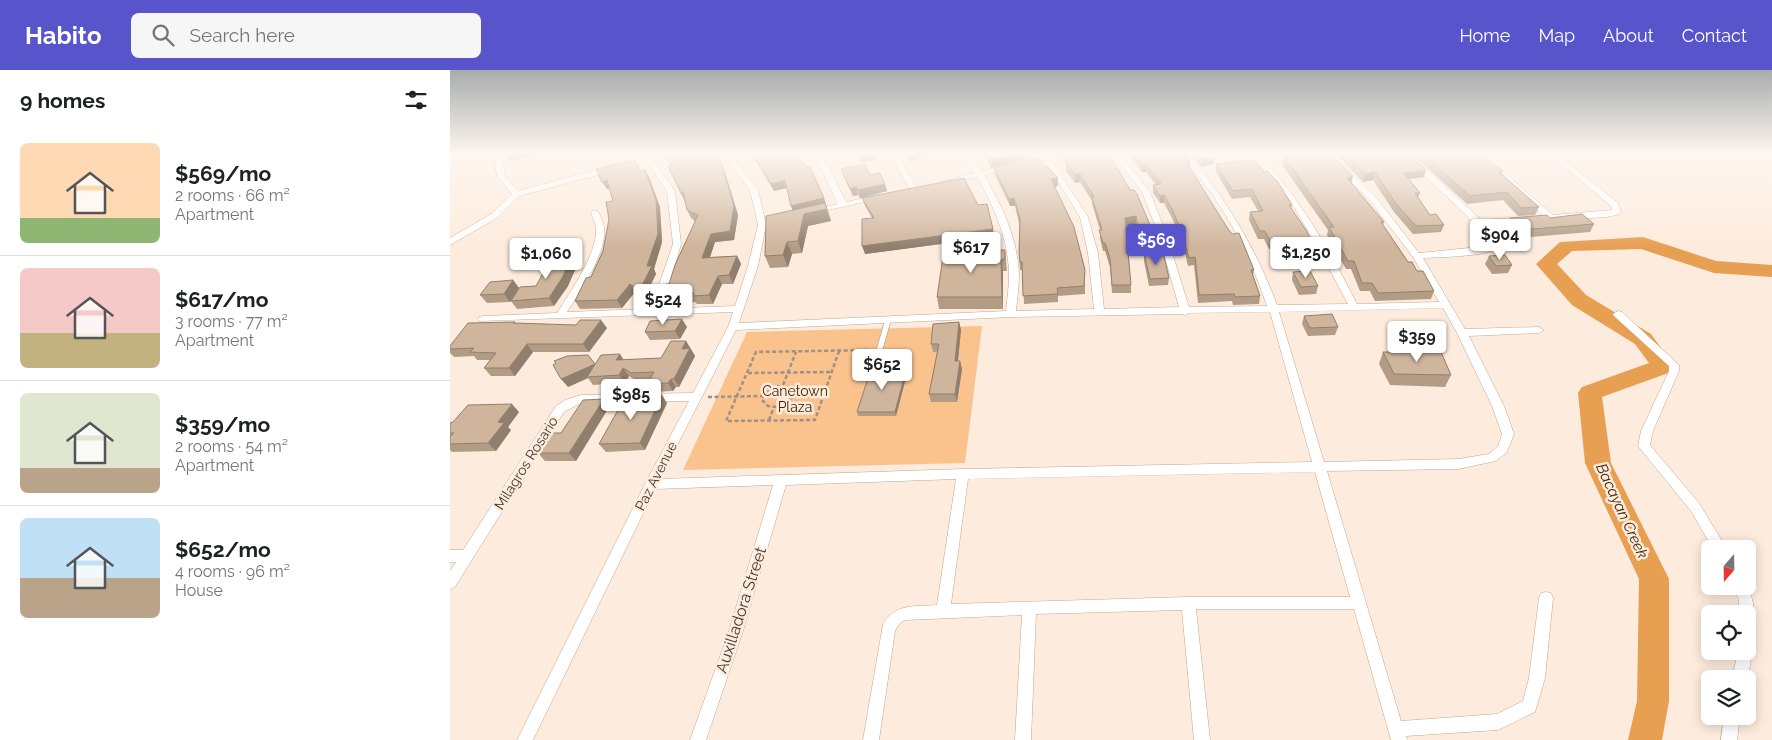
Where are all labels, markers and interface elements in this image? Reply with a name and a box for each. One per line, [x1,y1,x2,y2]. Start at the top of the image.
search box [131,13,481,58]
text: Habito [25,21,101,50]
icon: search [149,21,177,49]
text: Search here [189,24,295,46]
text: Home [1459,25,1510,46]
text: Map [1538,25,1575,46]
text: About [1603,25,1654,46]
text: Contact [1682,25,1747,46]
icon: filters [402,86,430,114]
text: 9 homes [20,88,105,113]
text: $569/mo [175,161,271,186]
icon: home [60,163,120,223]
text: 2 rooms · 66 m² [175,186,290,205]
text: Apartment [175,205,254,224]
pin: $904 [1470,218,1530,261]
pin: $569 [1126,224,1186,266]
text: $904 [1481,225,1519,244]
text: $569 [1137,230,1175,249]
pin: $617 [941,232,1001,274]
pin: $1,250 [1265,236,1347,279]
pin: $1,060 [505,238,587,280]
text: $617 [953,238,989,257]
text: $1,250 [1281,243,1331,262]
text: $1,060 [520,244,572,263]
pin: $524 [633,284,693,326]
text: $617/mo [175,287,268,312]
icon: home [60,288,120,348]
text: $524 [644,290,682,309]
text: 3 rooms · 77 m² [175,312,288,331]
pin: $359 [1387,320,1447,363]
text: $359 [1398,327,1436,346]
text: Apartment [175,331,254,350]
pin: $652 [852,348,912,391]
text: $652 [863,355,901,374]
pin: $985 [601,378,661,421]
park label: Canetown Plaza [762,383,828,415]
text: $985 [612,385,650,404]
text: $359/mo [175,412,270,437]
icon: home [60,413,120,473]
street label: Milagros Rosario [491,414,561,512]
text: 2 rooms · 54 m² [175,437,288,456]
street label: Paz Avenue [632,439,680,513]
text: Apartment [175,456,254,475]
water label: Bacayan Creek [1592,461,1652,561]
text: $652/mo [175,537,271,562]
icon: home [60,538,120,598]
north arrow [1701,540,1756,595]
map controls [1701,540,1756,725]
street label: Auxilladora Street [712,544,771,675]
text: 4 rooms · 96 m² [175,562,290,581]
text: House [175,581,223,600]
button: locate [1701,605,1756,660]
button: layers [1701,670,1756,725]

